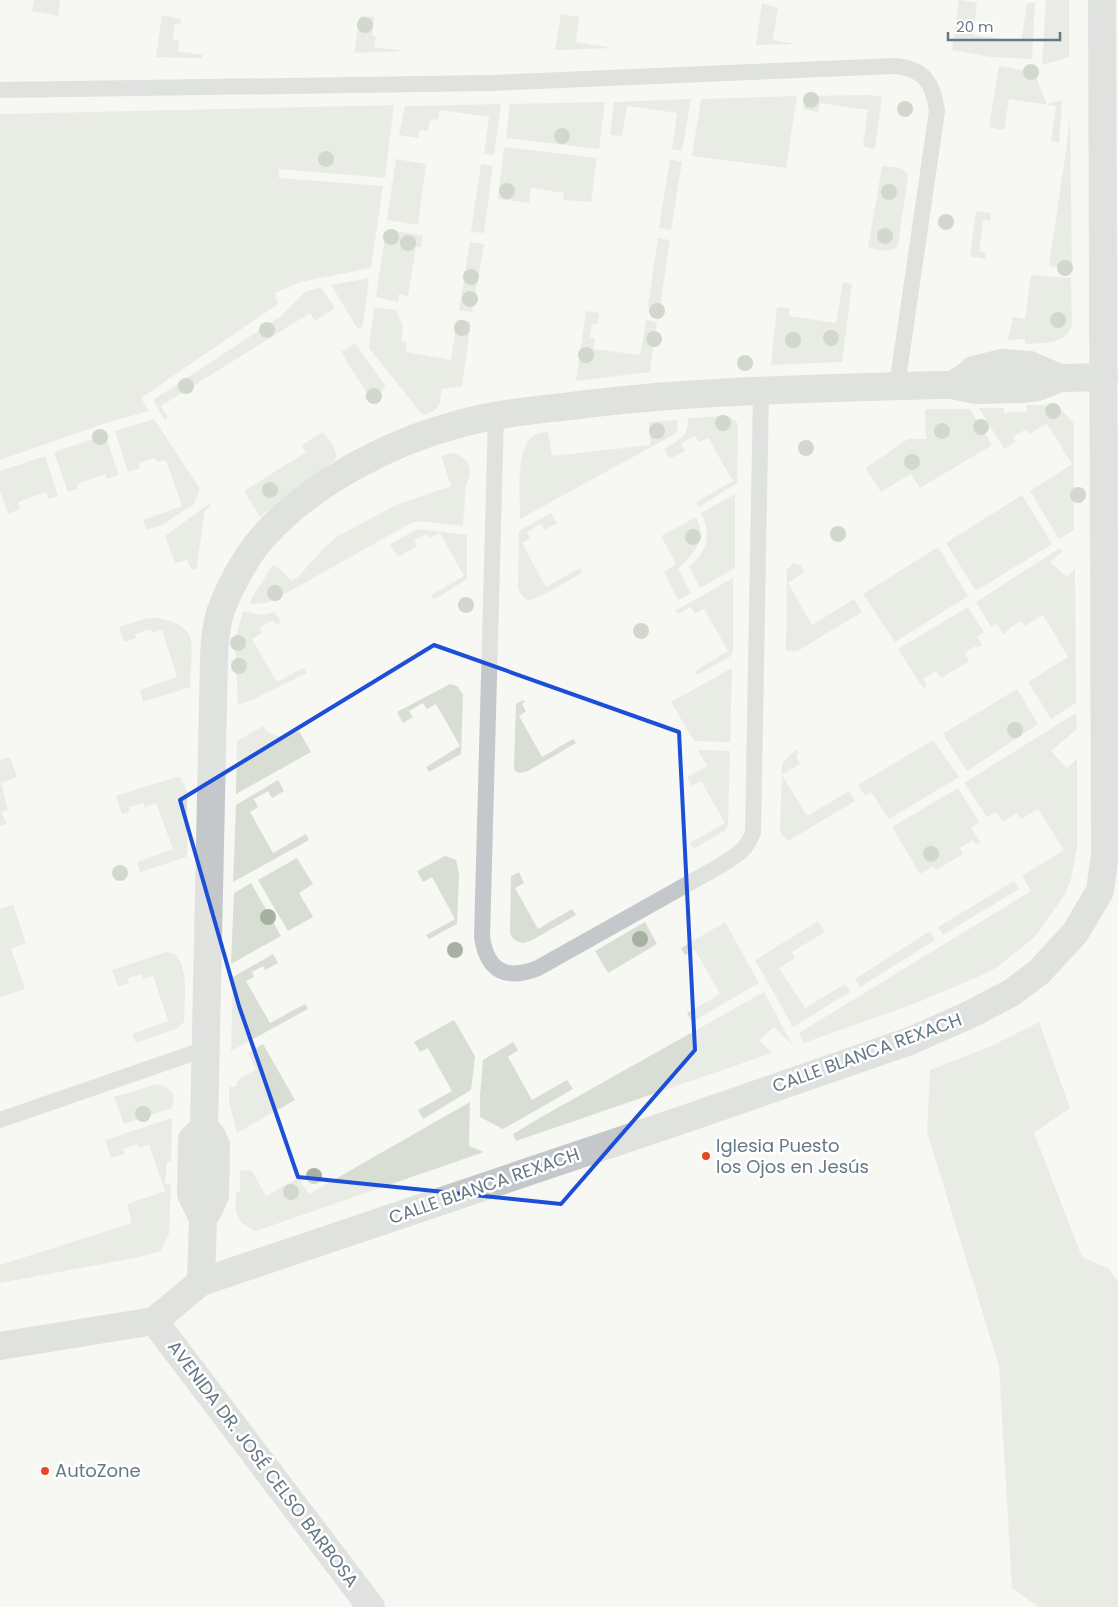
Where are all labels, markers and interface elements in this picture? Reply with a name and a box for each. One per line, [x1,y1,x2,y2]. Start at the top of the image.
scale bar [948,10,1060,42]
text: 20 m [956,16,994,37]
street label: CALLE BLANCA REXACH [769,1007,965,1098]
place label: Iglesia Puesto los Ojos en Jesús [716,1133,869,1179]
street label: CALLE BLANCA REXACH [385,1141,582,1230]
marker: Iglesia Puesto los Ojos en Jesús [700,1150,712,1162]
street label: AVENIDA DR. JOSÉ CELSO BARBOSA [162,1335,365,1592]
place label: AutoZone [55,1458,141,1483]
marker: AutoZone [39,1465,51,1477]

